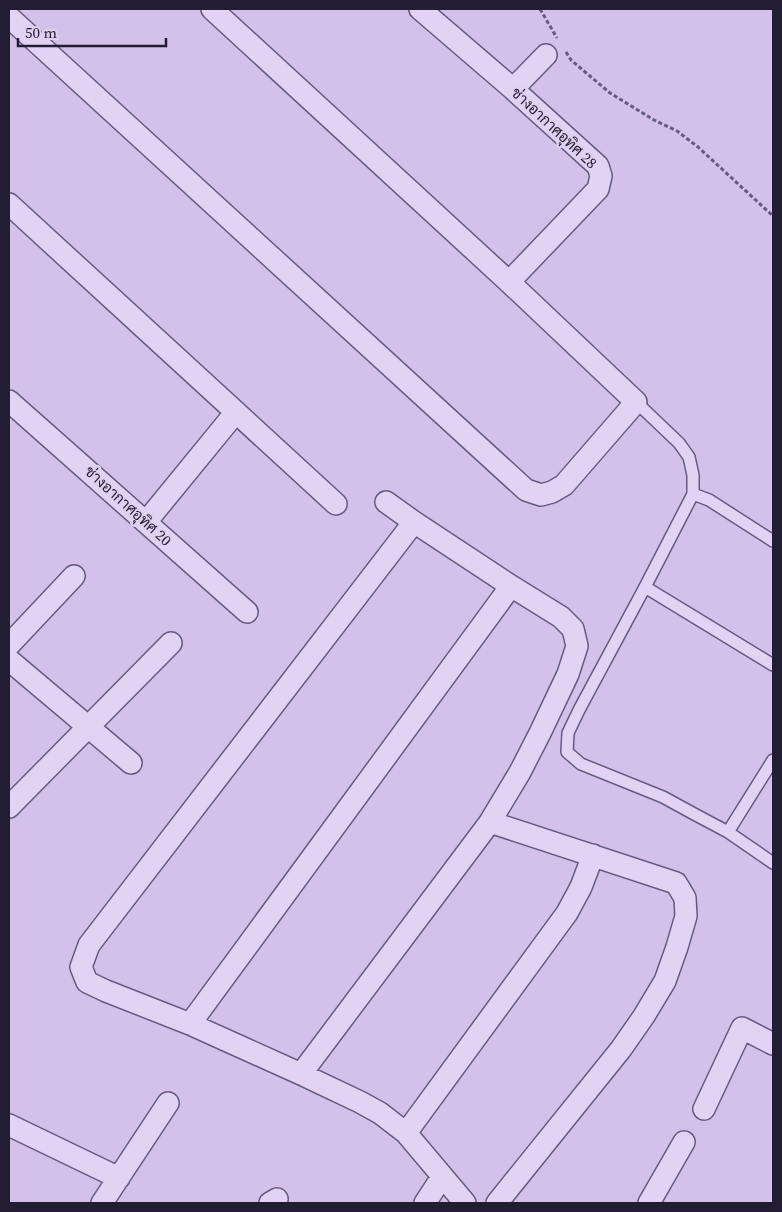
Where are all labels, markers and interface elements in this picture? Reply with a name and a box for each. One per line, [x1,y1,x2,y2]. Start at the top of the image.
scale bar [18,15,165,47]
text: 50 m [25,22,57,43]
street label: ช่างอากาศอุทิศ 28 [506,82,602,174]
street label: ช่างอากาศอุทิศ 20 [80,461,176,551]

